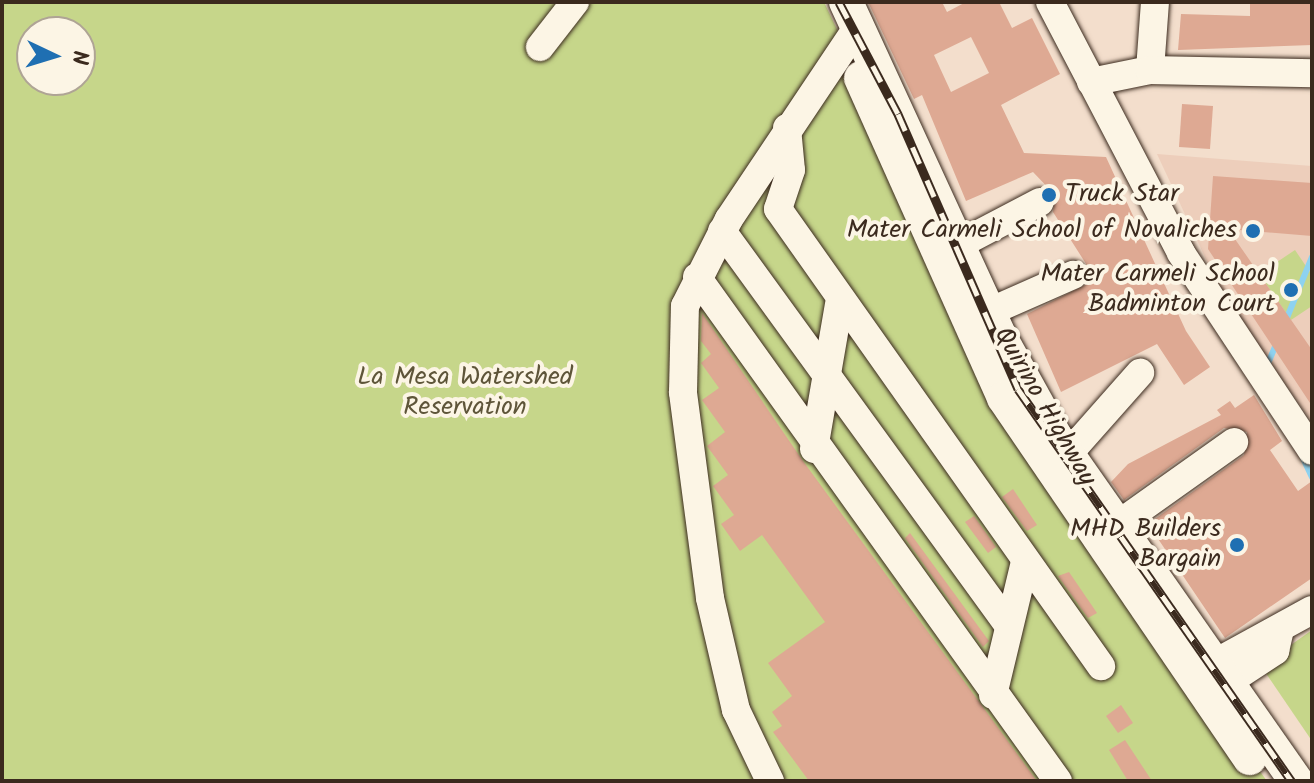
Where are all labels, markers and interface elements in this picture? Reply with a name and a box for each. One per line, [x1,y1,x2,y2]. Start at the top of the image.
north arrow [16,16,96,96]
text: N [61,49,96,66]
place label: Truck Star [1065,179,1179,211]
marker: Truck Star [1040,186,1058,204]
place label: Mater Carmeli School of Novaliches [847,215,1237,247]
marker: Mater Carmeli School of Novaliches [1244,222,1262,240]
place label: Mater Carmeli School Badminton Court [1041,259,1275,320]
marker: Mater Carmeli School Badminton Court [1282,281,1300,299]
street label: Quirino Highway [986,322,1102,492]
park label: La Mesa Watershed Reservation [357,362,573,424]
place label: MHD Builders Bargain [1070,514,1221,576]
marker: MHD Builders Bargain [1228,536,1246,554]

